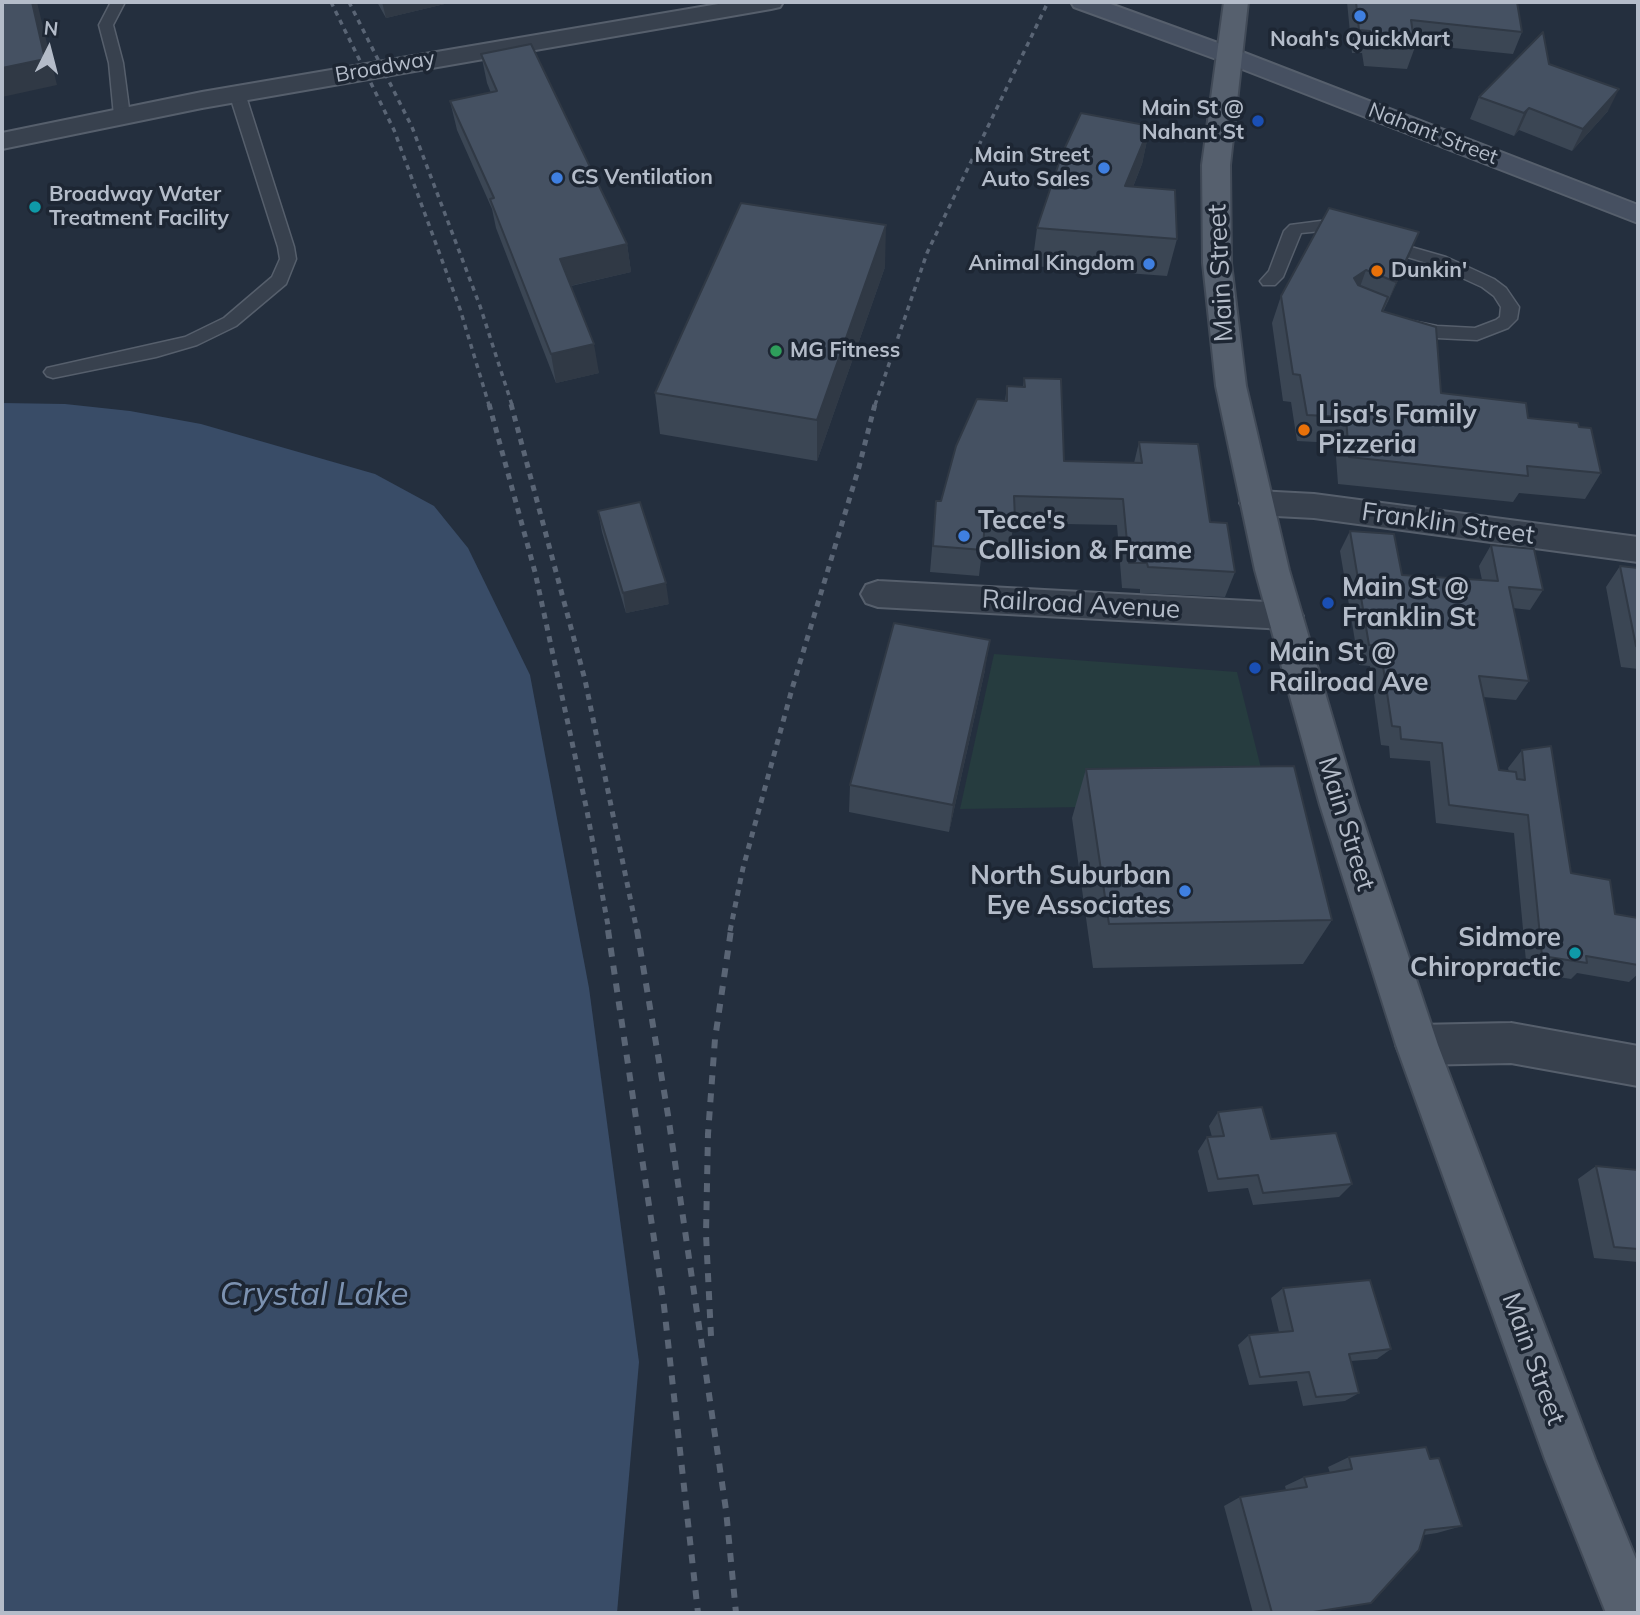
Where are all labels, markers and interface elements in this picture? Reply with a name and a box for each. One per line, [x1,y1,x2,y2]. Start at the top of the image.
marker: Noah's QuickMart [1352,8,1368,24]
north arrow [14,14,84,84]
text: N [43,15,60,41]
place label: Noah's QuickMart [1270,27,1450,53]
street label: Broadway [333,46,437,88]
place label: Main St @ Nahant St [1141,96,1244,146]
street label: Nahant Street [1365,98,1501,170]
marker: Main St @ Nahant St [1250,113,1266,129]
place label: Main Street Auto Sales [974,143,1090,193]
marker: Main Street Auto Sales [1096,160,1112,176]
place label: CS Ventilation [571,165,713,191]
marker: CS Ventilation [549,170,565,186]
place label: Broadway Water Treatment Facility [49,182,229,232]
marker: Broadway Water Treatment Facility [27,199,43,215]
street label: Main Street [1202,203,1240,343]
place label: Animal Kingdom [968,251,1135,277]
marker: Animal Kingdom [1141,256,1157,272]
place label: Dunkin' [1391,258,1467,284]
marker: Dunkin' [1369,263,1385,279]
place label: MG Fitness [790,338,900,364]
marker: MG Fitness [768,343,784,359]
place label: Lisa's Family Pizzeria [1318,399,1476,460]
marker: Lisa's Family Pizzeria [1296,422,1312,438]
street label: Franklin Street [1360,496,1536,552]
place label: Tecce's Collision & Frame [978,505,1192,566]
marker: Tecce's Collision & Frame [956,528,972,544]
place label: Main St @ Franklin St [1342,572,1476,634]
street label: Railroad Avenue [981,584,1181,626]
marker: Main St @ Franklin St [1320,595,1336,611]
place label: Main St @ Railroad Ave [1269,637,1428,698]
marker: Main St @ Railroad Ave [1247,660,1263,676]
street label: Main Street [1311,753,1381,895]
place label: North Suburban Eye Associates [970,860,1171,922]
marker: North Suburban Eye Associates [1177,883,1193,899]
place label: Sidmore Chiropractic [1410,922,1561,984]
marker: Sidmore Chiropractic [1567,945,1583,961]
water label: Crystal Lake [219,1275,409,1315]
street label: Main Street [1495,1289,1571,1429]

